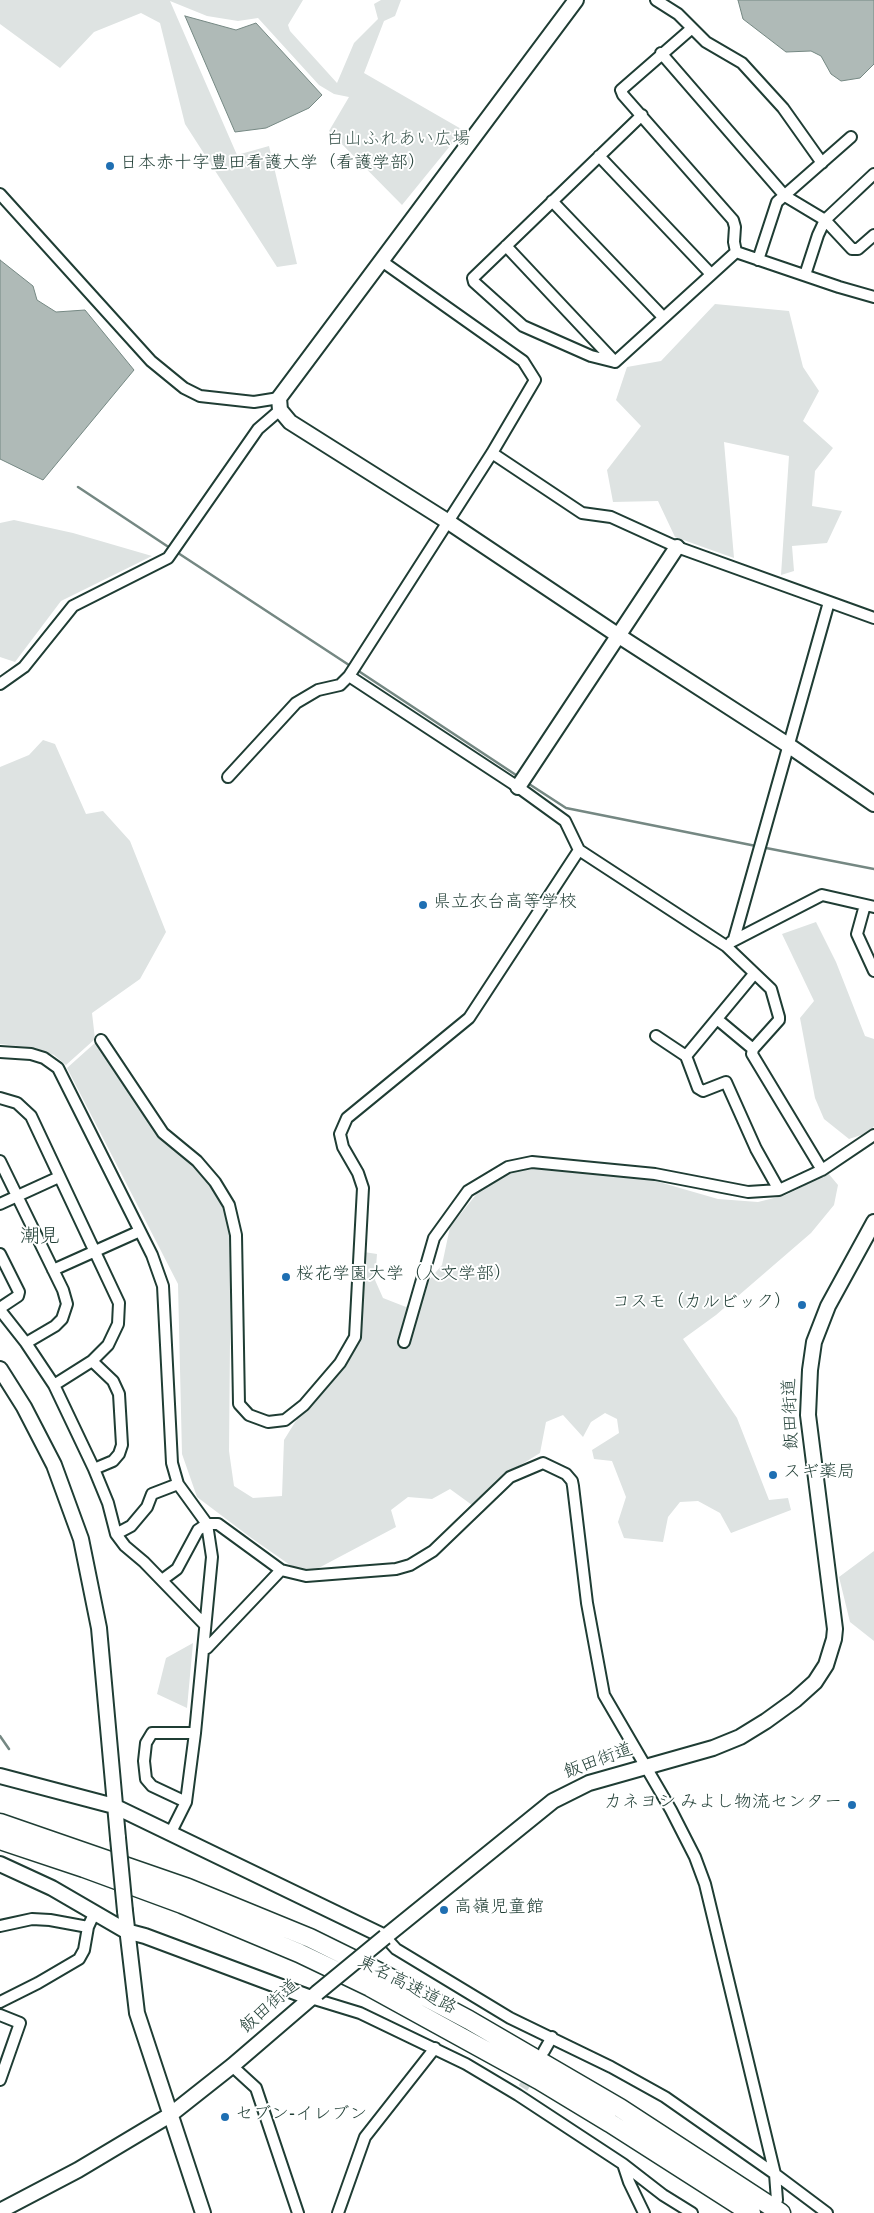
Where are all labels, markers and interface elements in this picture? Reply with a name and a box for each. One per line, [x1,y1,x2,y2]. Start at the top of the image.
park label: 白山ふれあい広場 [326,131,470,153]
place label: 日本赤十字豊田看護大学（看護学部） [120,155,426,177]
marker: 日本赤十字豊田看護大学（看護学部） [104,160,116,172]
place label: 県立衣台高等学校 [433,894,577,916]
marker: 県立衣台高等学校 [417,899,429,911]
district label: 潮見 [20,1227,60,1251]
place label: 桜花学園大学（人文学部） [296,1266,512,1288]
marker: 桜花学園大学（人文学部） [280,1271,292,1283]
place label: コスモ（カルビック） [612,1294,792,1316]
marker: コスモ（カルビック） [796,1299,808,1311]
street label: 飯田街道 [781,1378,805,1450]
place label: スギ薬局 [783,1464,855,1486]
marker: スギ薬局 [767,1469,779,1481]
street label: 飯田街道 [561,1741,637,1785]
place label: カネヨシ みよし物流センター [604,1794,842,1816]
marker: カネヨシ みよし物流センター [846,1799,858,1811]
place label: 高嶺児童館 [454,1899,544,1921]
marker: 高嶺児童館 [438,1904,450,1916]
street label: 東名高速道路 [353,1953,459,2021]
street label: 飯田街道 [237,1976,305,2040]
place label: セブン-イレブン [235,2106,367,2128]
marker: セブン-イレブン [219,2111,231,2123]

